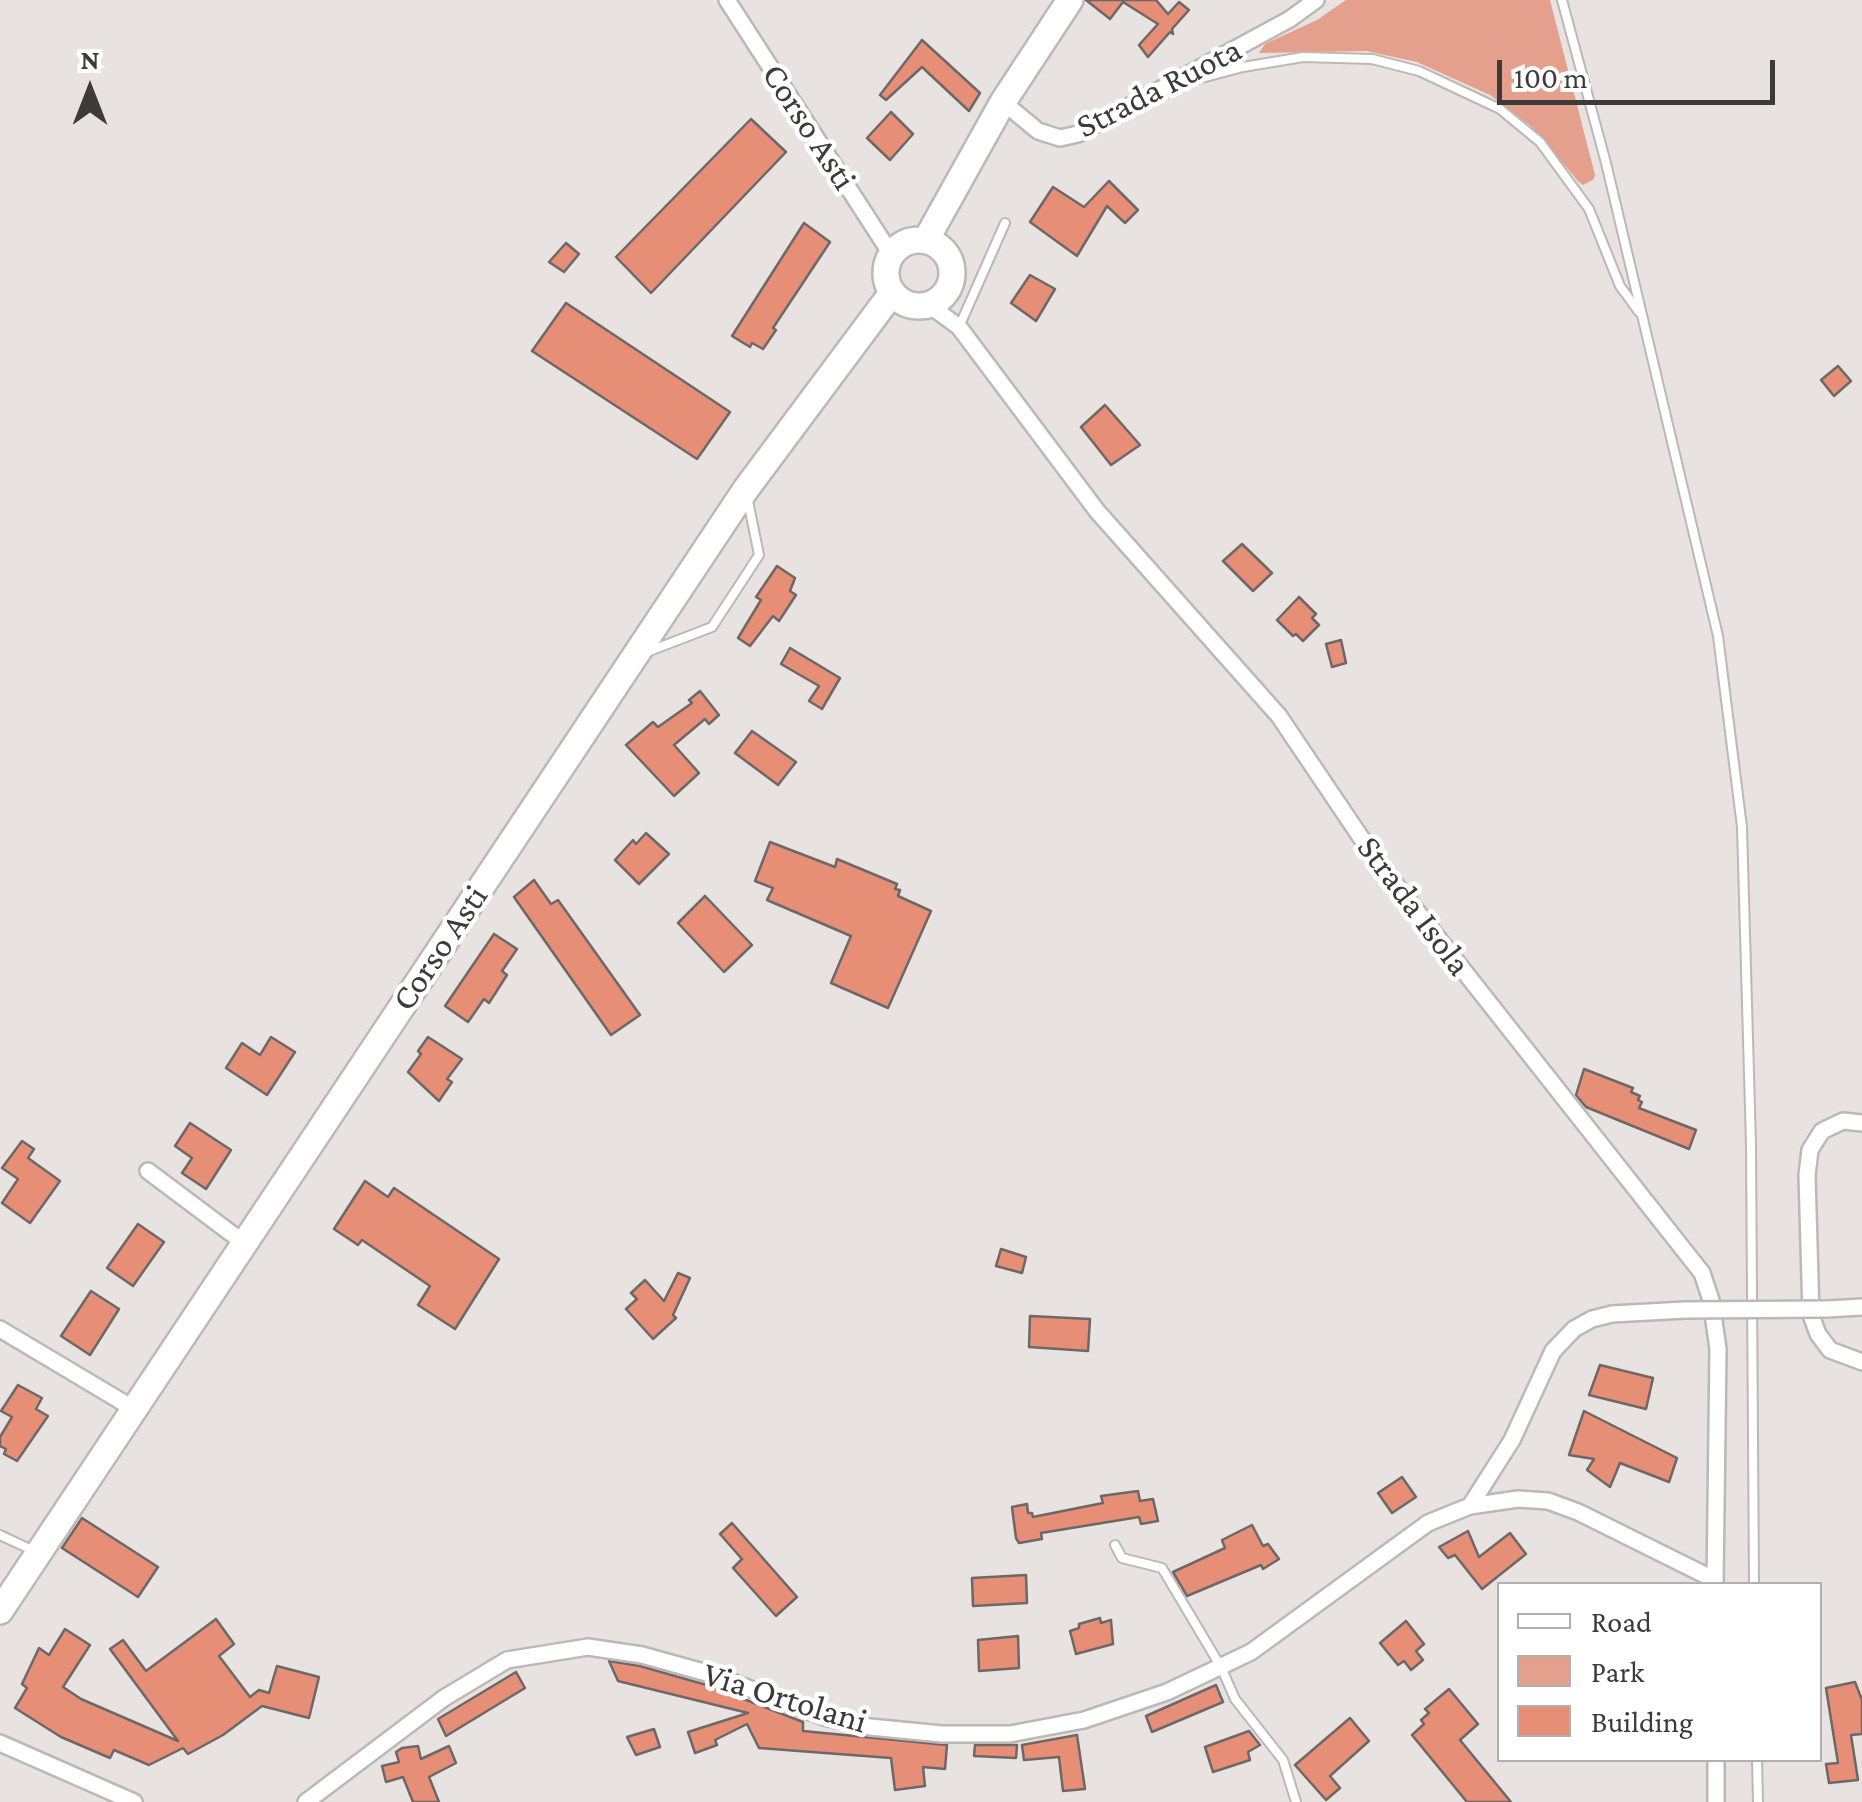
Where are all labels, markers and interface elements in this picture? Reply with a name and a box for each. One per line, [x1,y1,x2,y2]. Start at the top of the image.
street label: Strada Ruota [1069,29,1249,147]
north arrow [40,40,140,140]
scale bar [1502,40,1780,102]
text: N [80,44,100,75]
street label: Corso Asti [753,56,865,198]
text: 100 m [1514,61,1588,94]
street label: Strada Isola [1348,828,1480,984]
street label: Corso Asti [383,877,497,1019]
legend [1497,1582,1822,1762]
text: Road [1591,1605,1652,1638]
street label: Via Ortolani [698,1653,872,1743]
text: Park [1591,1655,1644,1688]
text: Building [1591,1705,1693,1738]

